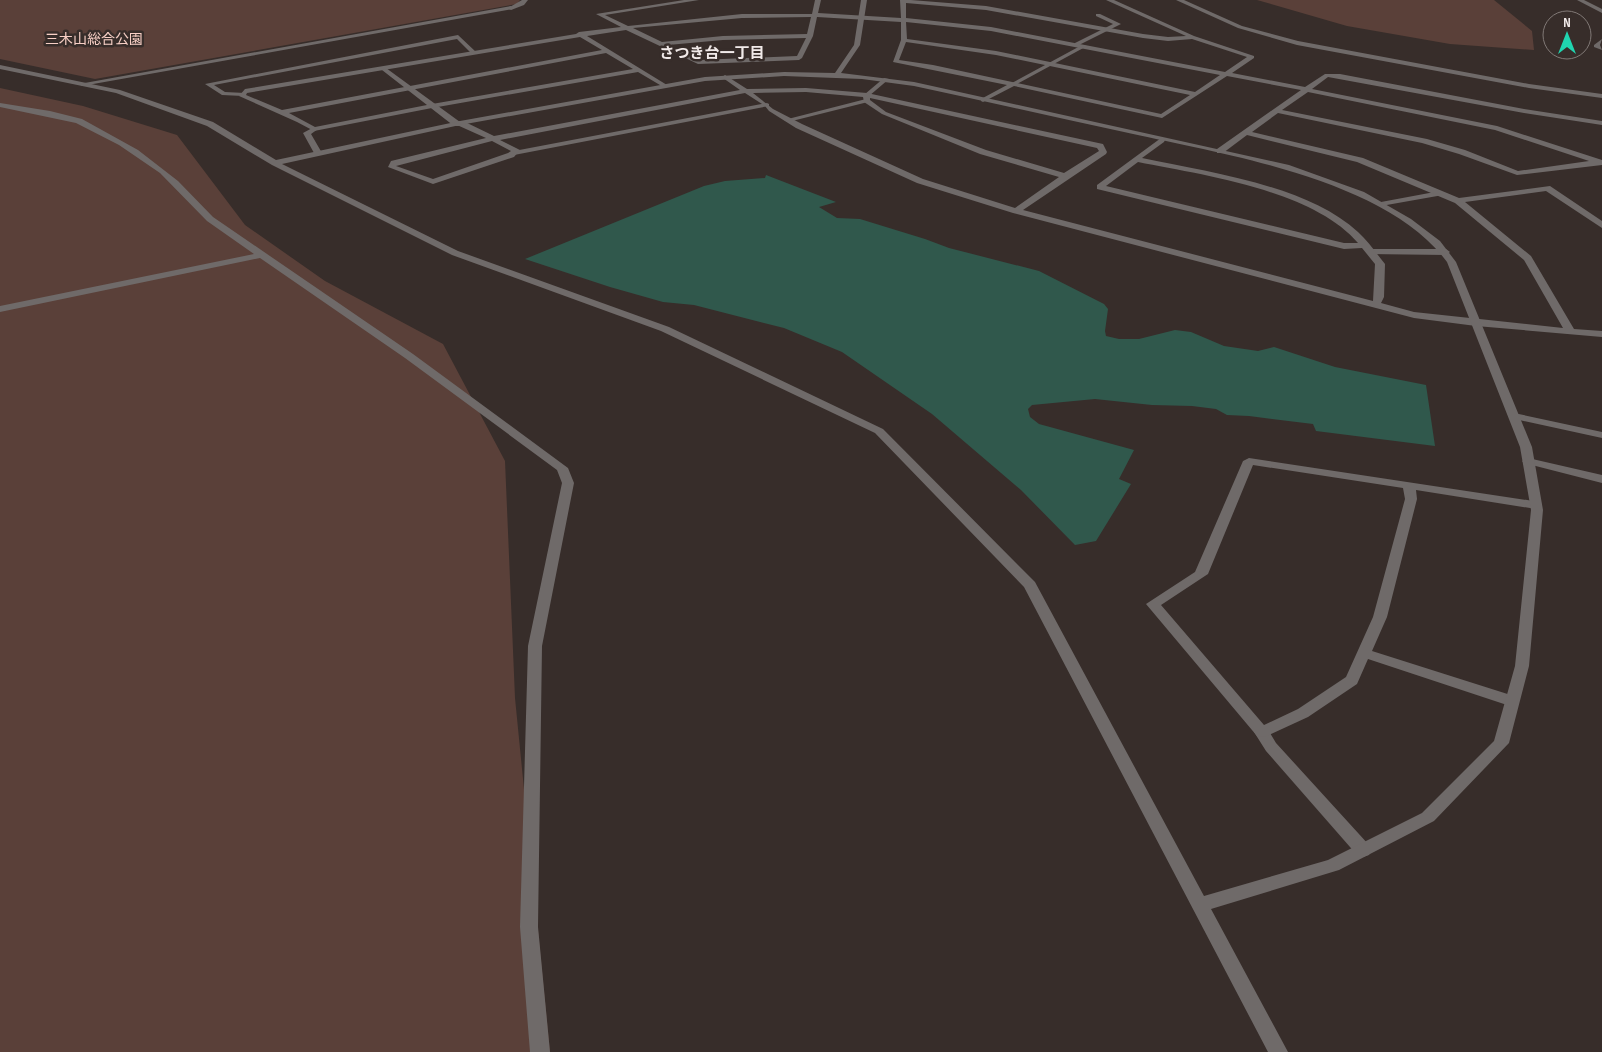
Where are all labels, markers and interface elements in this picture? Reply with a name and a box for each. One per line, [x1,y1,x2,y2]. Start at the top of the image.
north arrow [1542,10,1592,60]
text: N [1563,14,1571,31]
park label: 三木山総合公園 [45,31,143,48]
district label: さつき台一丁目 [659,44,765,63]

